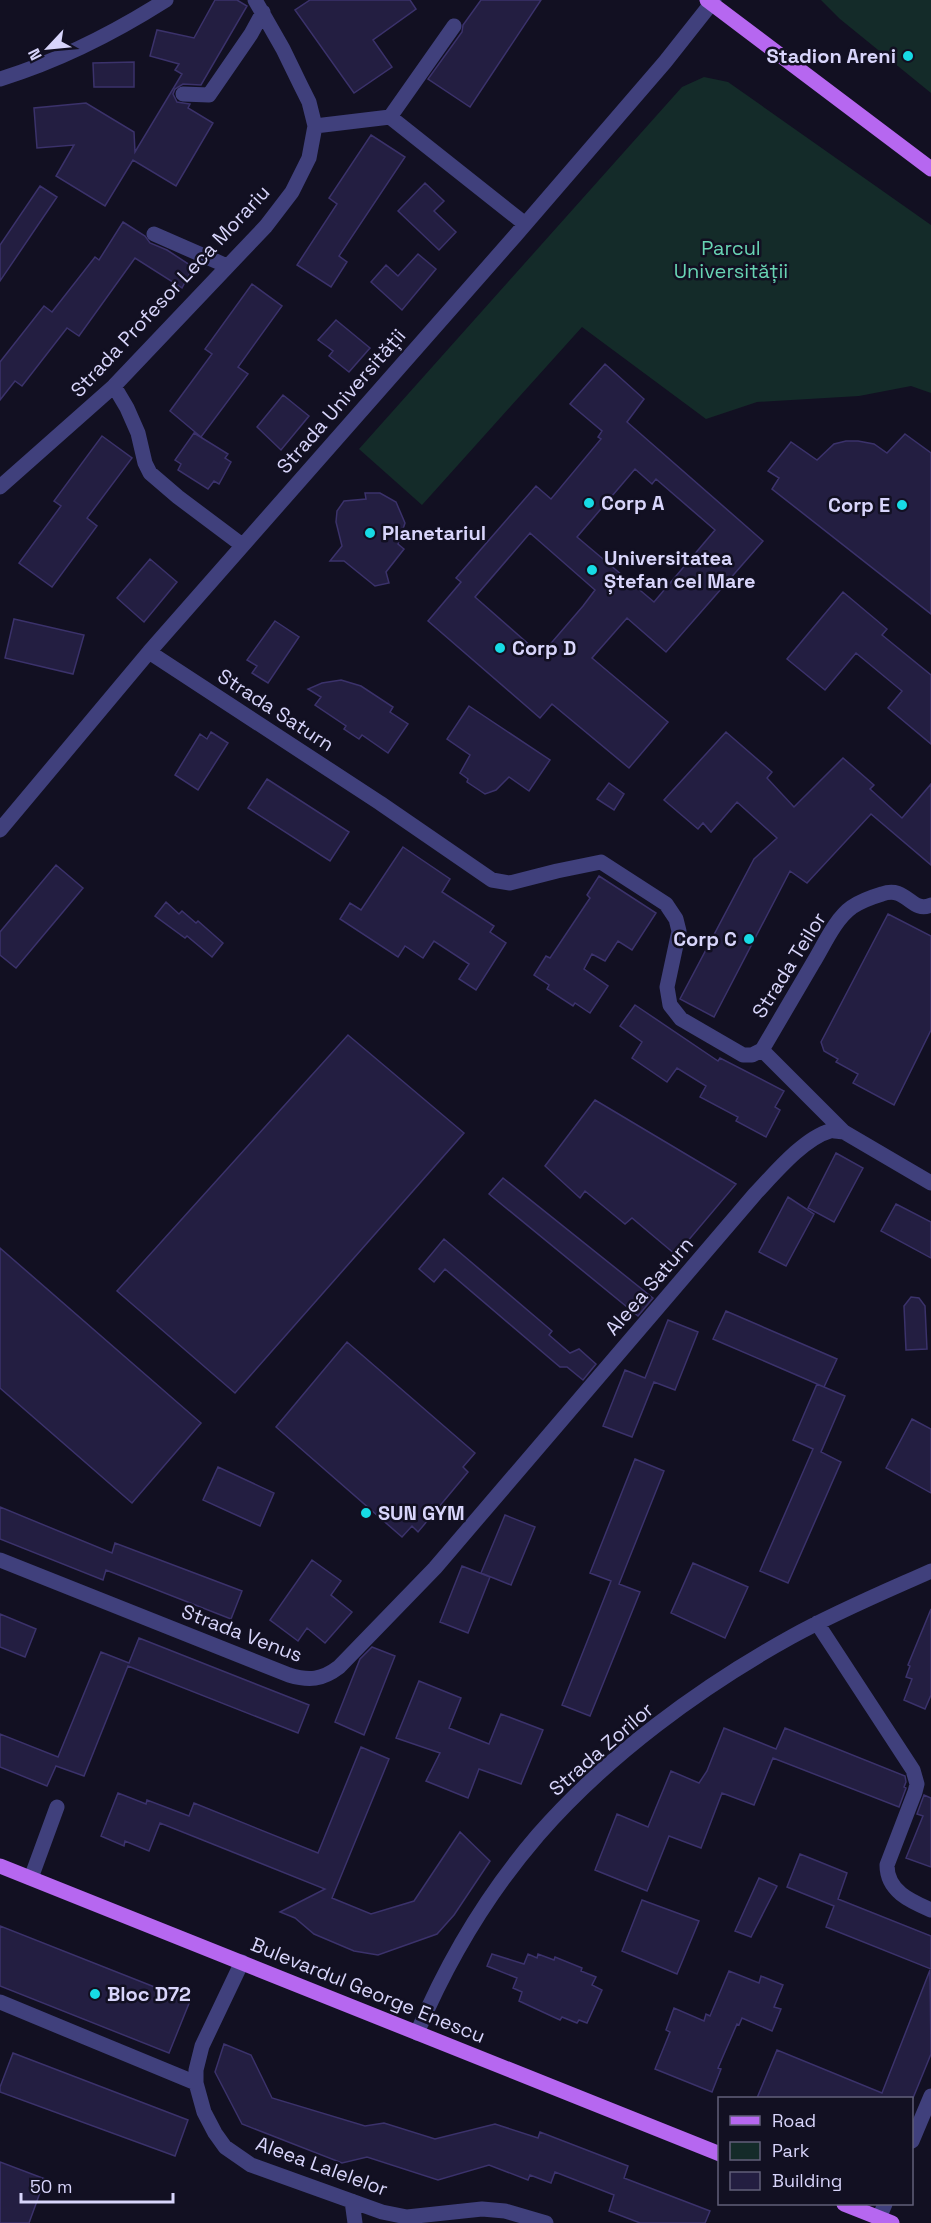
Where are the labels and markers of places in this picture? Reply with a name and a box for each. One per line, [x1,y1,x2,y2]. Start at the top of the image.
place label: Stadion Areni [767,43,896,69]
marker: Stadion Areni [901,49,915,63]
place label: Corp A [601,490,665,516]
place label: Corp E [828,492,890,518]
marker: Corp A [582,496,596,510]
marker: Corp E [895,498,909,512]
place label: Planetariul [382,520,486,546]
marker: Planetariul [363,526,377,540]
place label: Universitatea Ștefan cel Mare [604,545,756,595]
marker: Universitatea Ștefan cel Mare [585,563,599,577]
place label: Corp D [512,635,576,661]
marker: Corp D [493,641,507,655]
place label: Corp C [673,926,737,952]
marker: Corp C [742,932,756,946]
place label: SUN GYM [378,1500,465,1526]
marker: SUN GYM [359,1506,373,1520]
place label: Bloc D72 [107,1981,191,2007]
marker: Bloc D72 [88,1987,102,2001]

